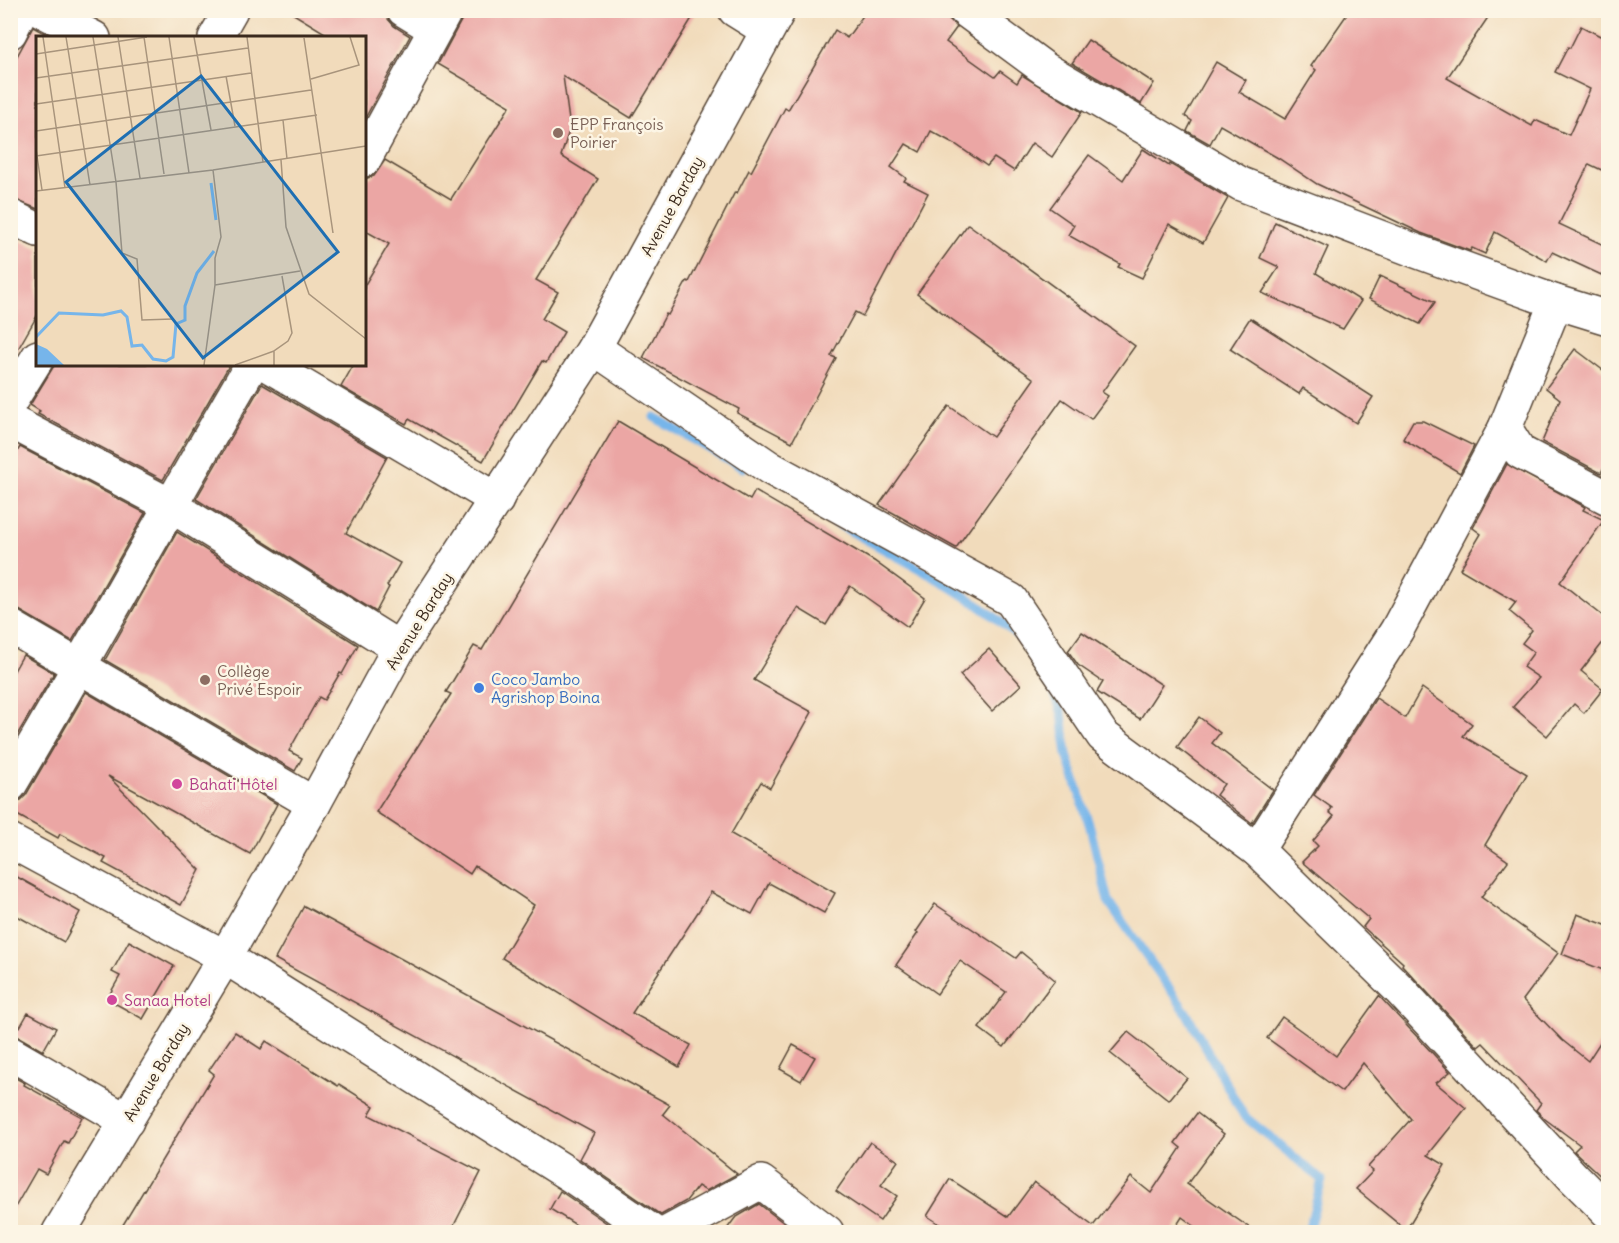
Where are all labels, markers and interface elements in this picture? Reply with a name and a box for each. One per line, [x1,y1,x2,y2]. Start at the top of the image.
inset map [36,36,366,366]
place label: EPP François Poirier [570,114,663,152]
marker: EPP François Poirier [551,126,565,140]
street label: Avenue Barday [636,153,708,259]
street label: Avenue Barday [381,569,457,673]
place label: Collège Privé Espoir [217,661,302,699]
place label: Coco Jambo Agrishop Boina [491,669,600,707]
marker: Collège Privé Espoir [198,673,212,687]
marker: Coco Jambo Agrishop Boina [472,681,486,695]
place label: Bahati Hôtel [189,774,278,794]
marker: Bahati Hôtel [170,777,184,791]
place label: Sanaa Hotel [124,990,211,1010]
marker: Sanaa Hotel [105,993,119,1007]
street label: Avenue Barday [119,1019,193,1125]

